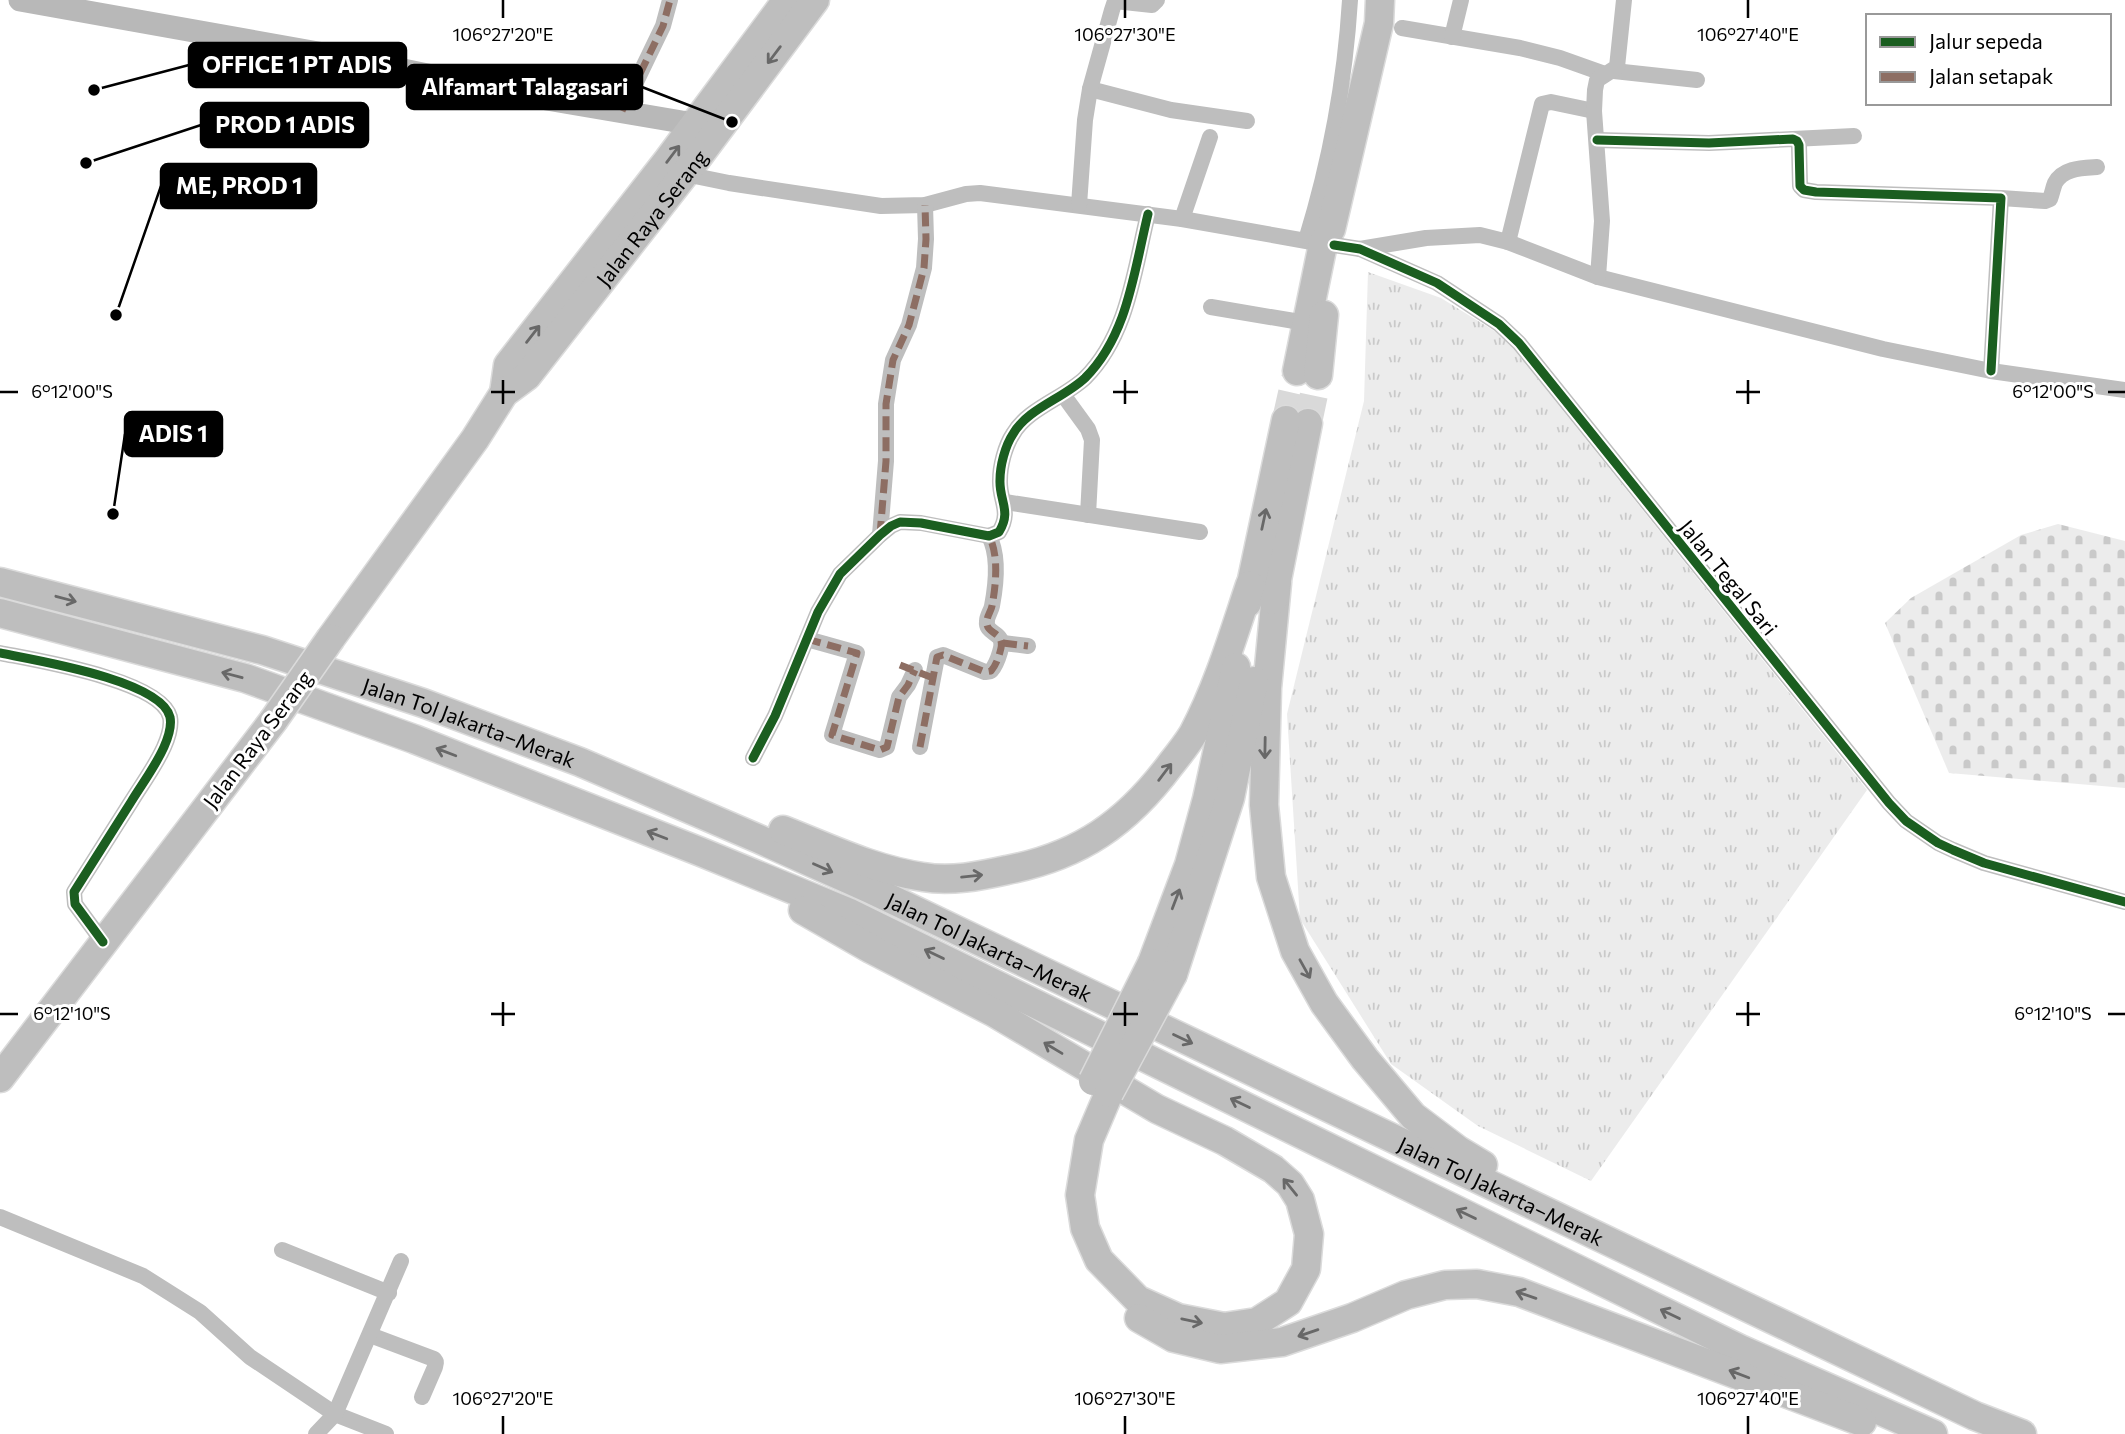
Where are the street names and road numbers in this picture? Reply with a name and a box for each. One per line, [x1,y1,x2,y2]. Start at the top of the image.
street label: Jalan Raya Serang [590,144,712,290]
street label: Jalan Tegal Sari [1675,514,1783,640]
street label: Jalan Raya Serang [197,665,317,813]
street label: Jalan Tol Jakarta–Merak [360,672,579,772]
street label: Jalan Tol Jakarta–Merak [883,886,1096,1006]
street label: Jalan Tol Jakarta–Merak [1395,1130,1608,1250]

